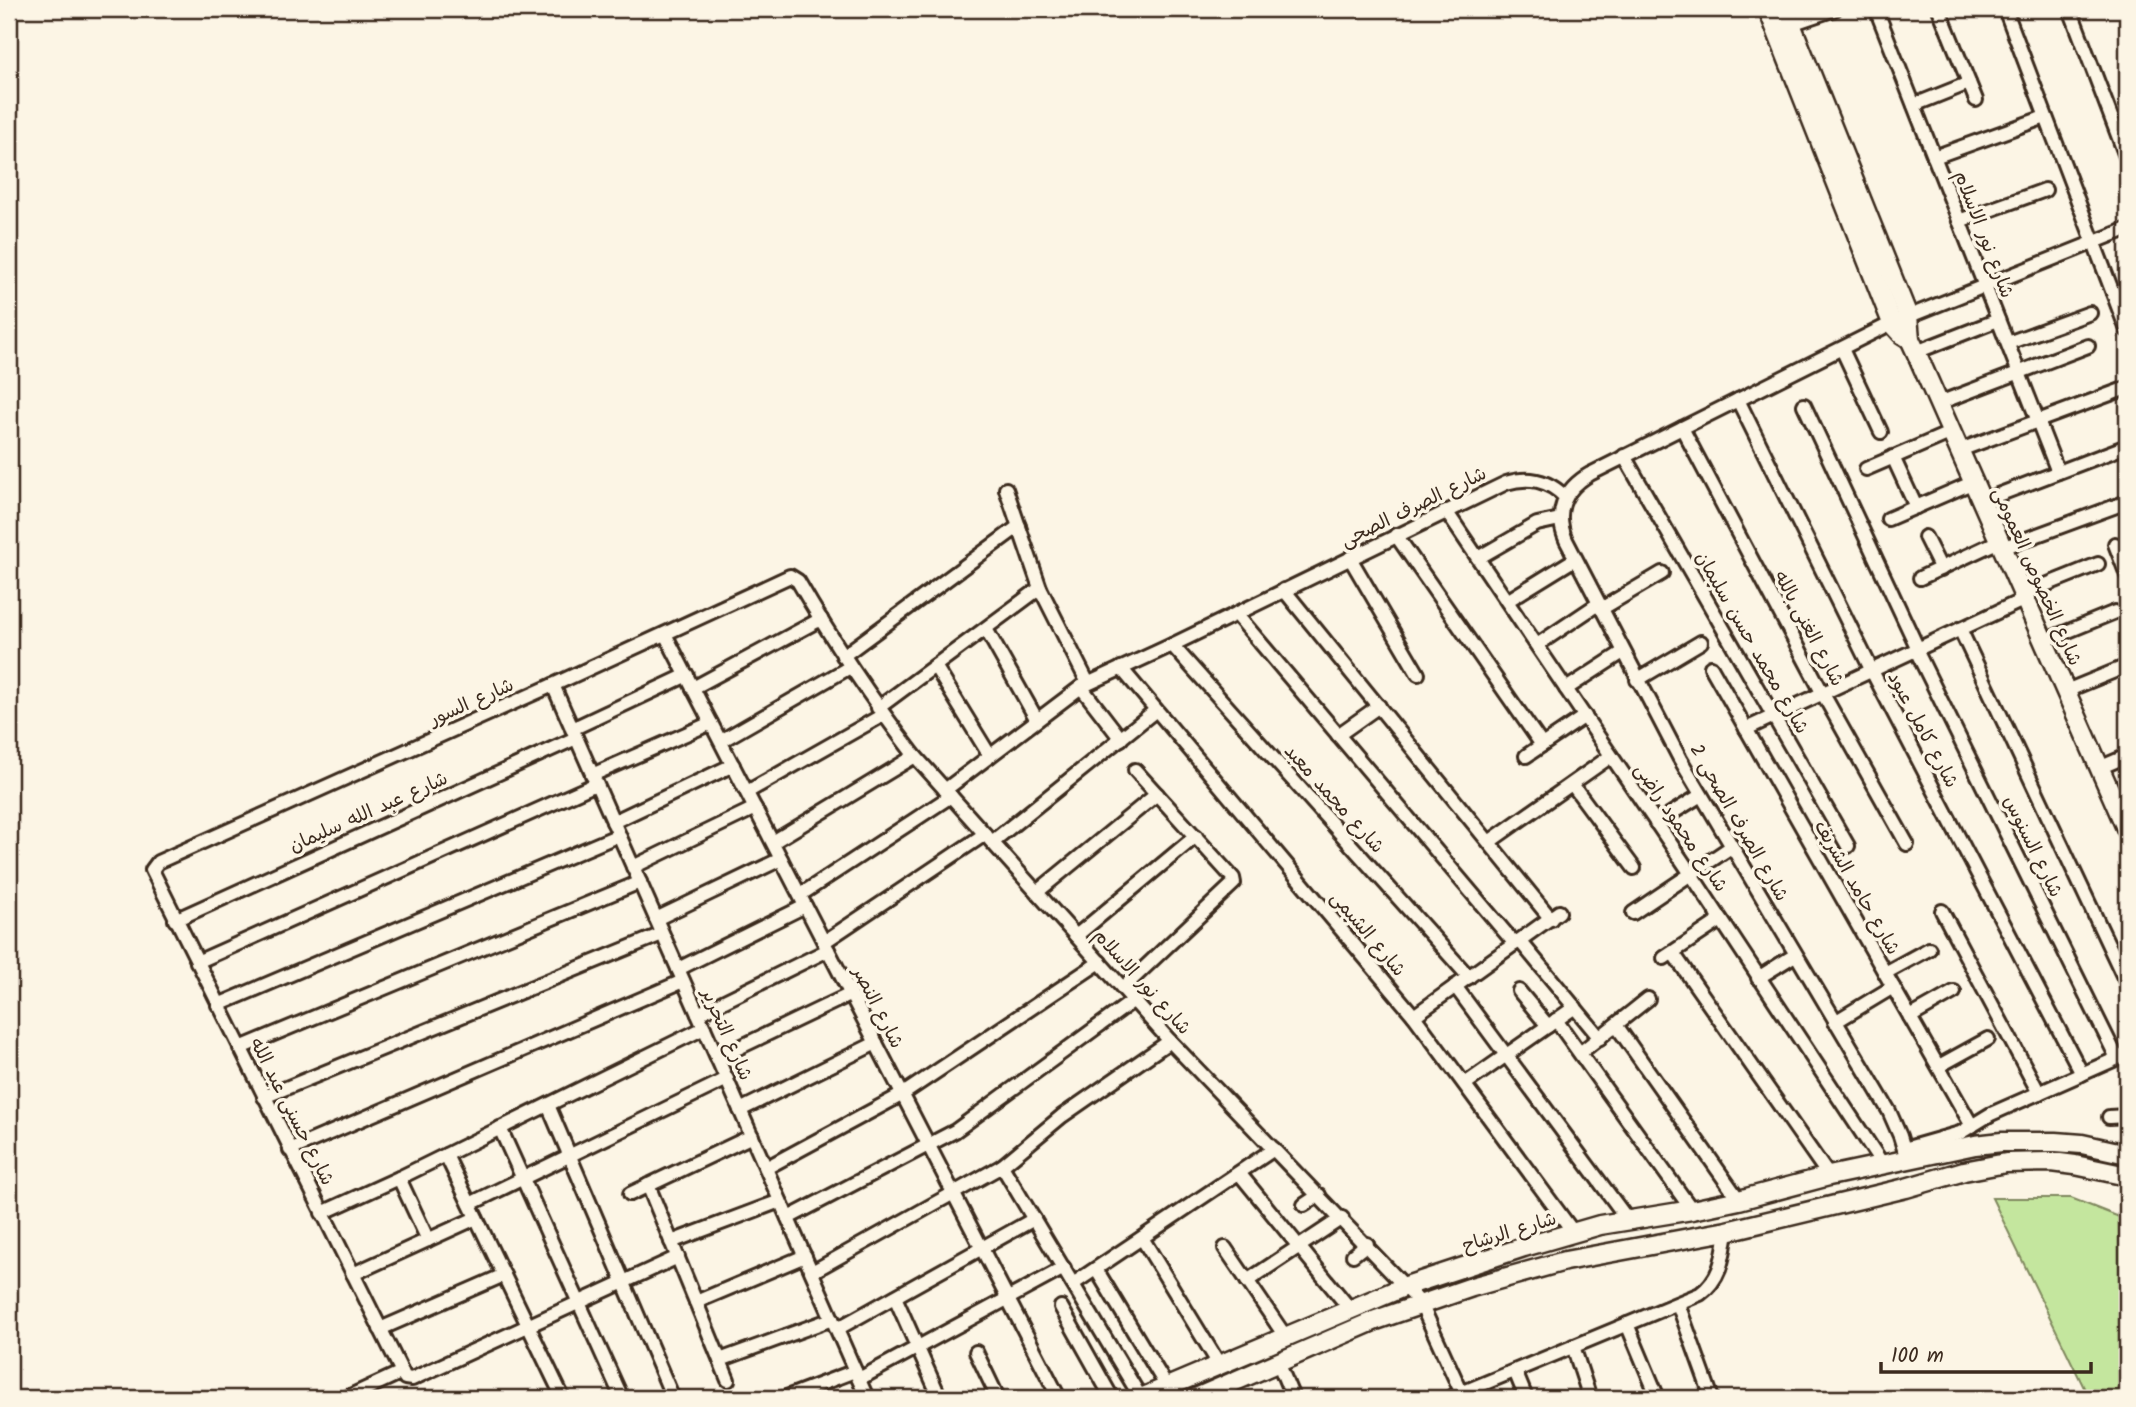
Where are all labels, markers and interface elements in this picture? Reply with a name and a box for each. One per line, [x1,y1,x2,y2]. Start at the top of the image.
street label: شارع نور الاسلام [1945,167,2021,303]
street label: شارع الصرف الصحى [1336,459,1492,556]
street label: شارع الخصوص العمومى [1983,483,2089,671]
street label: شارع محمد حسن سليمان [1687,546,1816,740]
street label: شارع الغنى بالله [1765,566,1851,692]
street label: شارع كامل عبود [1879,666,1966,794]
street label: شارع السور [423,671,519,736]
street label: شارع محمد معبد [1276,738,1391,861]
street label: شارع الصرف الصحى 2 [1681,738,1796,908]
street label: شارع محمود راضى [1626,757,1735,899]
street label: شارع عبد الله سليمان [285,764,453,861]
street label: شارع السنوس [1995,791,2070,903]
street label: شارع حامد الشريف [1805,815,1907,961]
street label: شارع الشيمى [1322,885,1413,984]
street label: شارع نور الاسلام [1085,922,1198,1042]
street label: شارع النصر [843,960,911,1054]
street label: شارع التحرير [692,982,760,1086]
street label: شارع حسنى عبد الله [241,1033,341,1191]
street label: شارع الرشاح [1459,1204,1560,1261]
scale bar [1881,1330,2090,1374]
text: 100 m [1891,1340,1944,1373]

